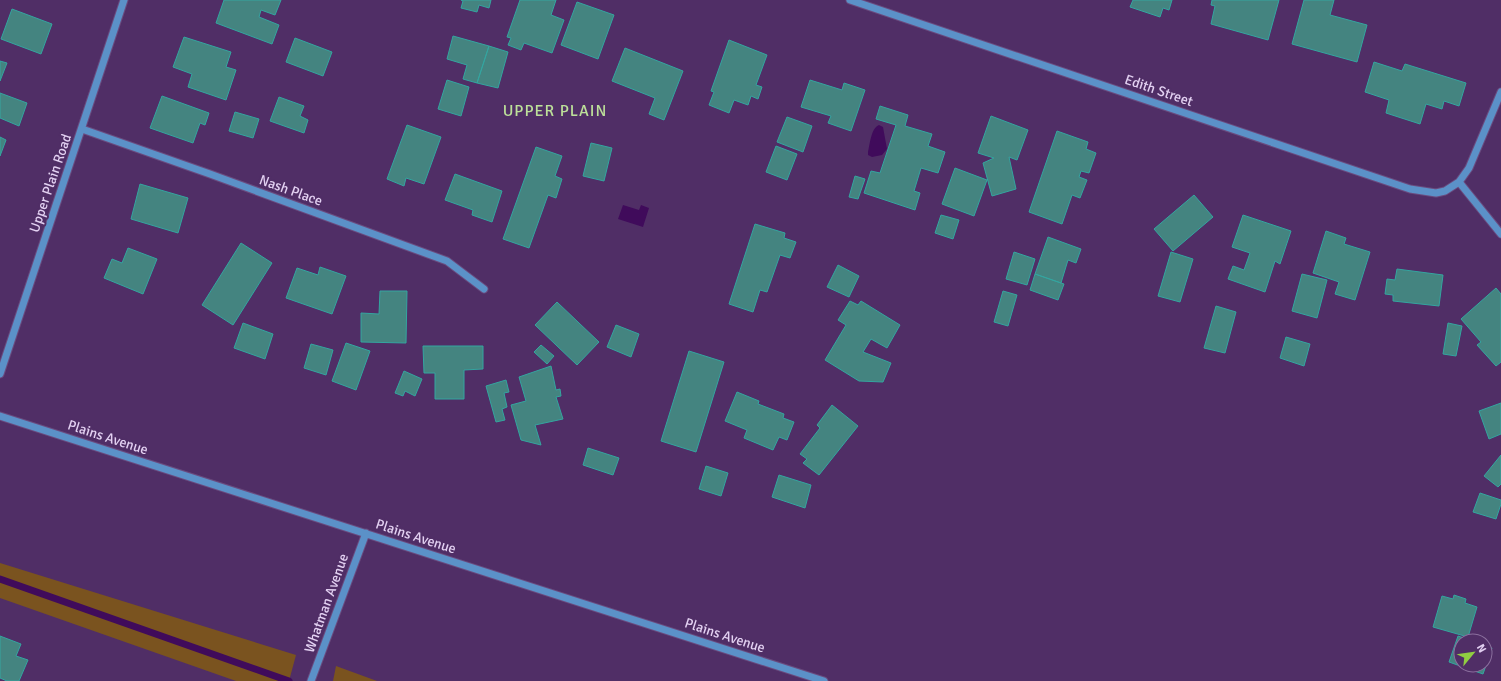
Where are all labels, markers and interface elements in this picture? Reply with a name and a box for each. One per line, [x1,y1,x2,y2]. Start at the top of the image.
street label: Edith Street [1123,71,1195,110]
district label: UPPER PLAIN [503,101,607,121]
street label: Upper Plain Road [26,132,75,235]
street label: Nash Place [257,171,325,210]
street label: Plains Avenue [65,416,150,458]
street label: Plains Avenue [373,515,458,557]
street label: Whatman Avenue [301,551,352,655]
street label: Plains Avenue [682,614,767,656]
north arrow [1453,633,1493,673]
text: N [1474,642,1489,655]

